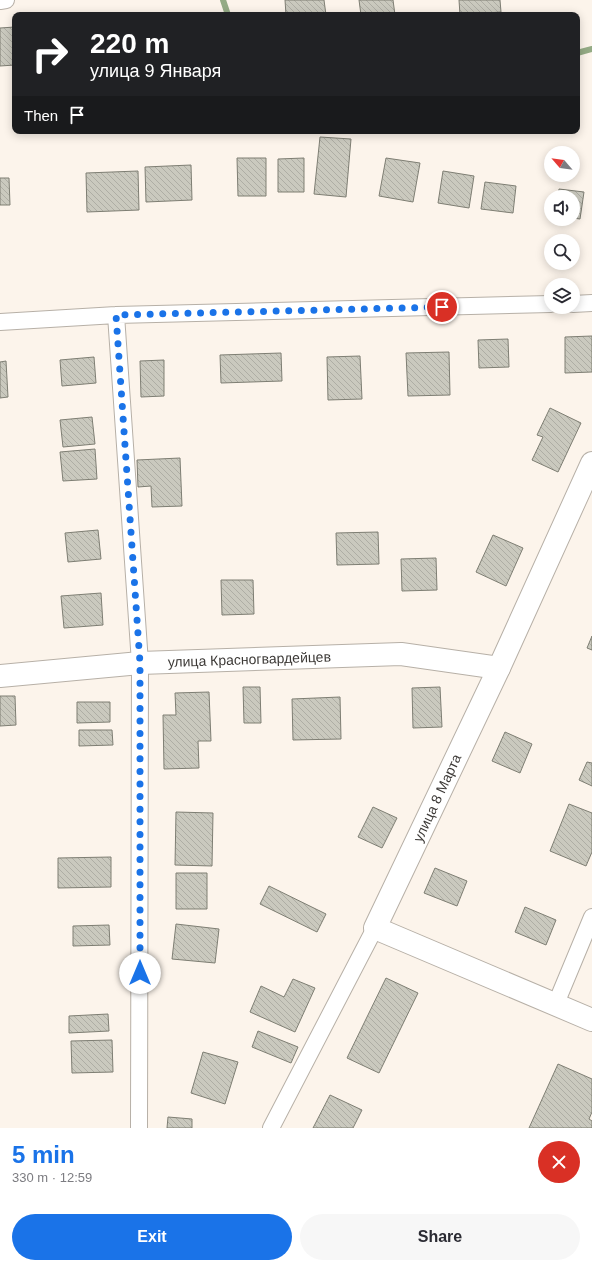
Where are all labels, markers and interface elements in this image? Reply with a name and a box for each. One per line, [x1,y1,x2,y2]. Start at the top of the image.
icon: right [24,28,76,80]
text: 220 m [90,28,169,59]
text: улица 9 Января [90,61,221,81]
icon: arrive [66,104,88,126]
text: Then [24,107,58,124]
north arrow [544,146,580,182]
map controls [544,146,580,314]
button: sound [544,190,580,226]
button: search [544,234,580,270]
button: layers [544,278,580,314]
pin [425,290,459,324]
icon: arrive [431,296,453,318]
street label: улица Красногвардейцев [167,648,331,670]
street label: улица 8 Марта [410,751,464,845]
position arrow [119,952,161,994]
text: 5 min [12,1141,75,1168]
button: close [538,1141,580,1183]
text: 330 m · 12:59 [12,1170,92,1185]
button: Exit [12,1214,292,1260]
button: Share [300,1214,580,1260]

